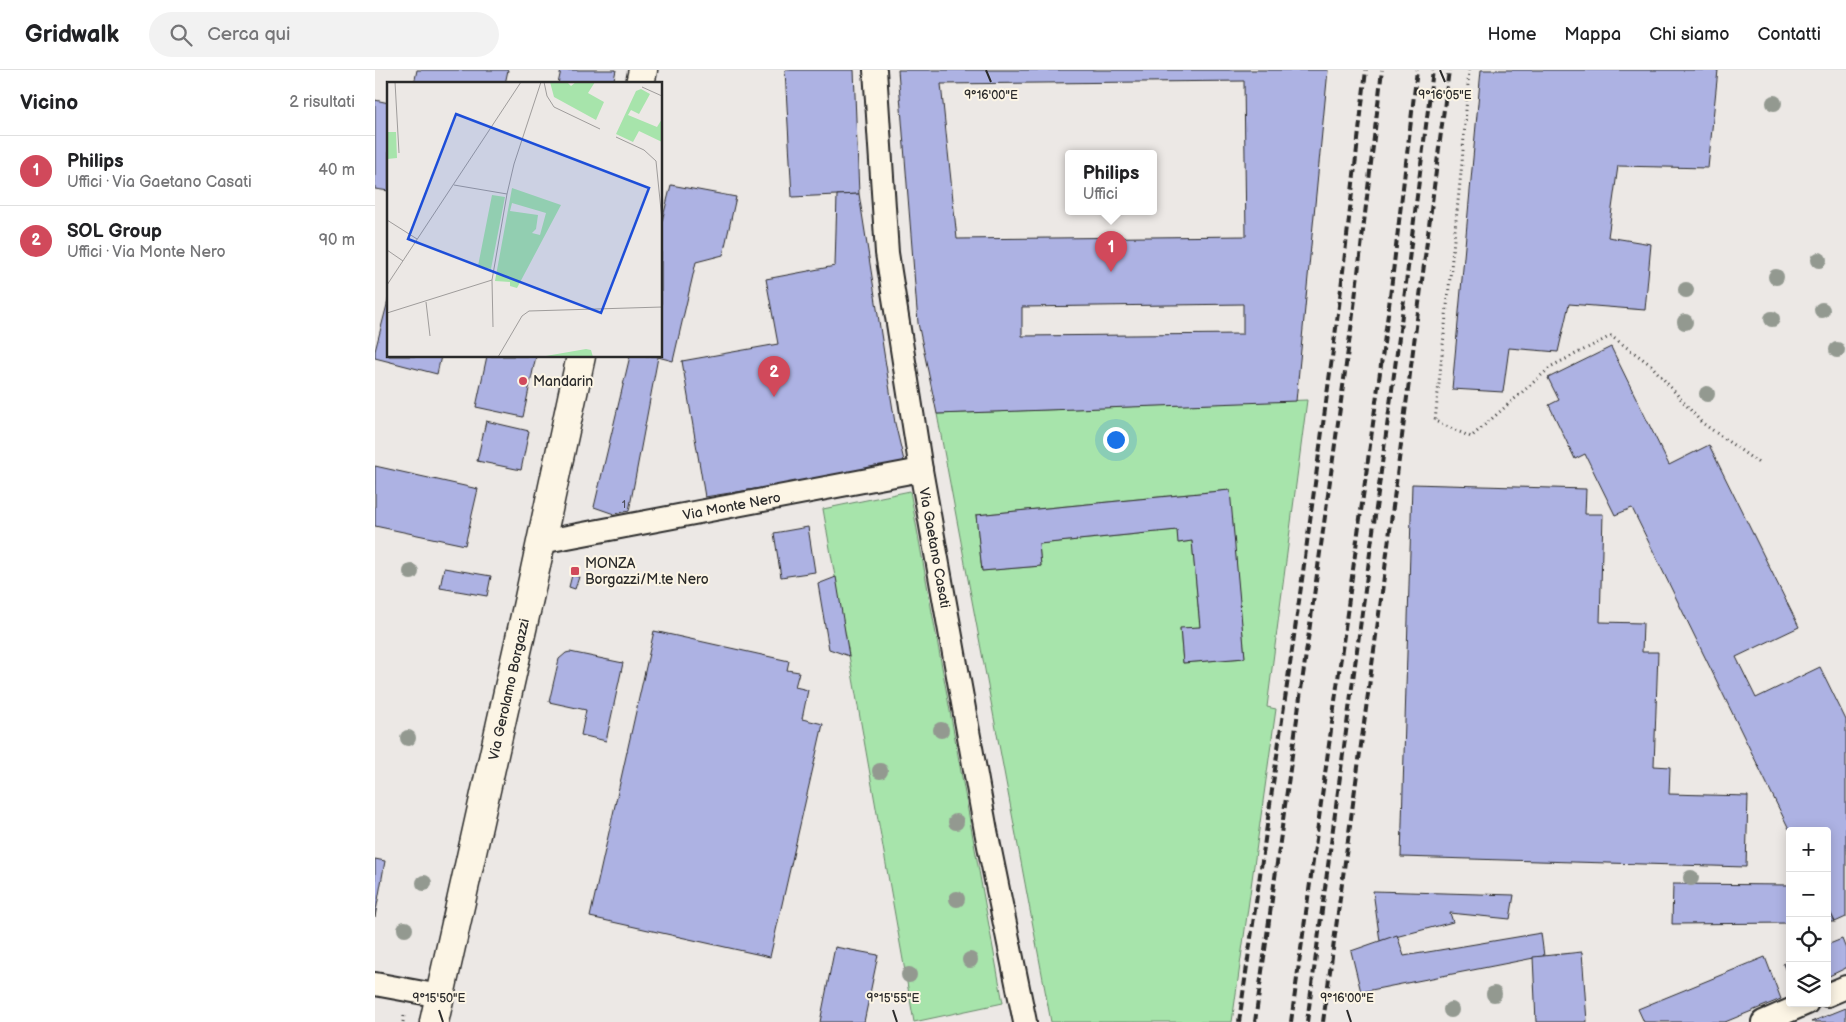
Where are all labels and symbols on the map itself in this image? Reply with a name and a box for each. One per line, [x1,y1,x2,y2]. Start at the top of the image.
inset map [387,82,663,358]
text: 9°16'00"E [964,88,1018,103]
text: 9°16'05"E [1418,88,1472,103]
pin: 1 [1095,231,1127,272]
pin: 2 [758,356,790,397]
place label: Mandarin [533,373,593,390]
marker: Mandarin [517,375,529,387]
your location [1103,427,1129,453]
street label: Via Gaetano Casati [916,486,954,609]
street label: Via Monte Nero [681,488,782,523]
house number: 1 [622,498,626,511]
place label: MONZA Borgazzi/M.te Nero [585,555,709,588]
marker: MONZA Borgazzi/M.te Nero [569,565,581,577]
street label: Via Gerolamo Borgazzi [484,617,533,762]
text: 9°15'50"E [413,991,466,1006]
text: 9°15'55"E [867,991,919,1006]
text: 9°16'00"E [1320,991,1374,1006]

